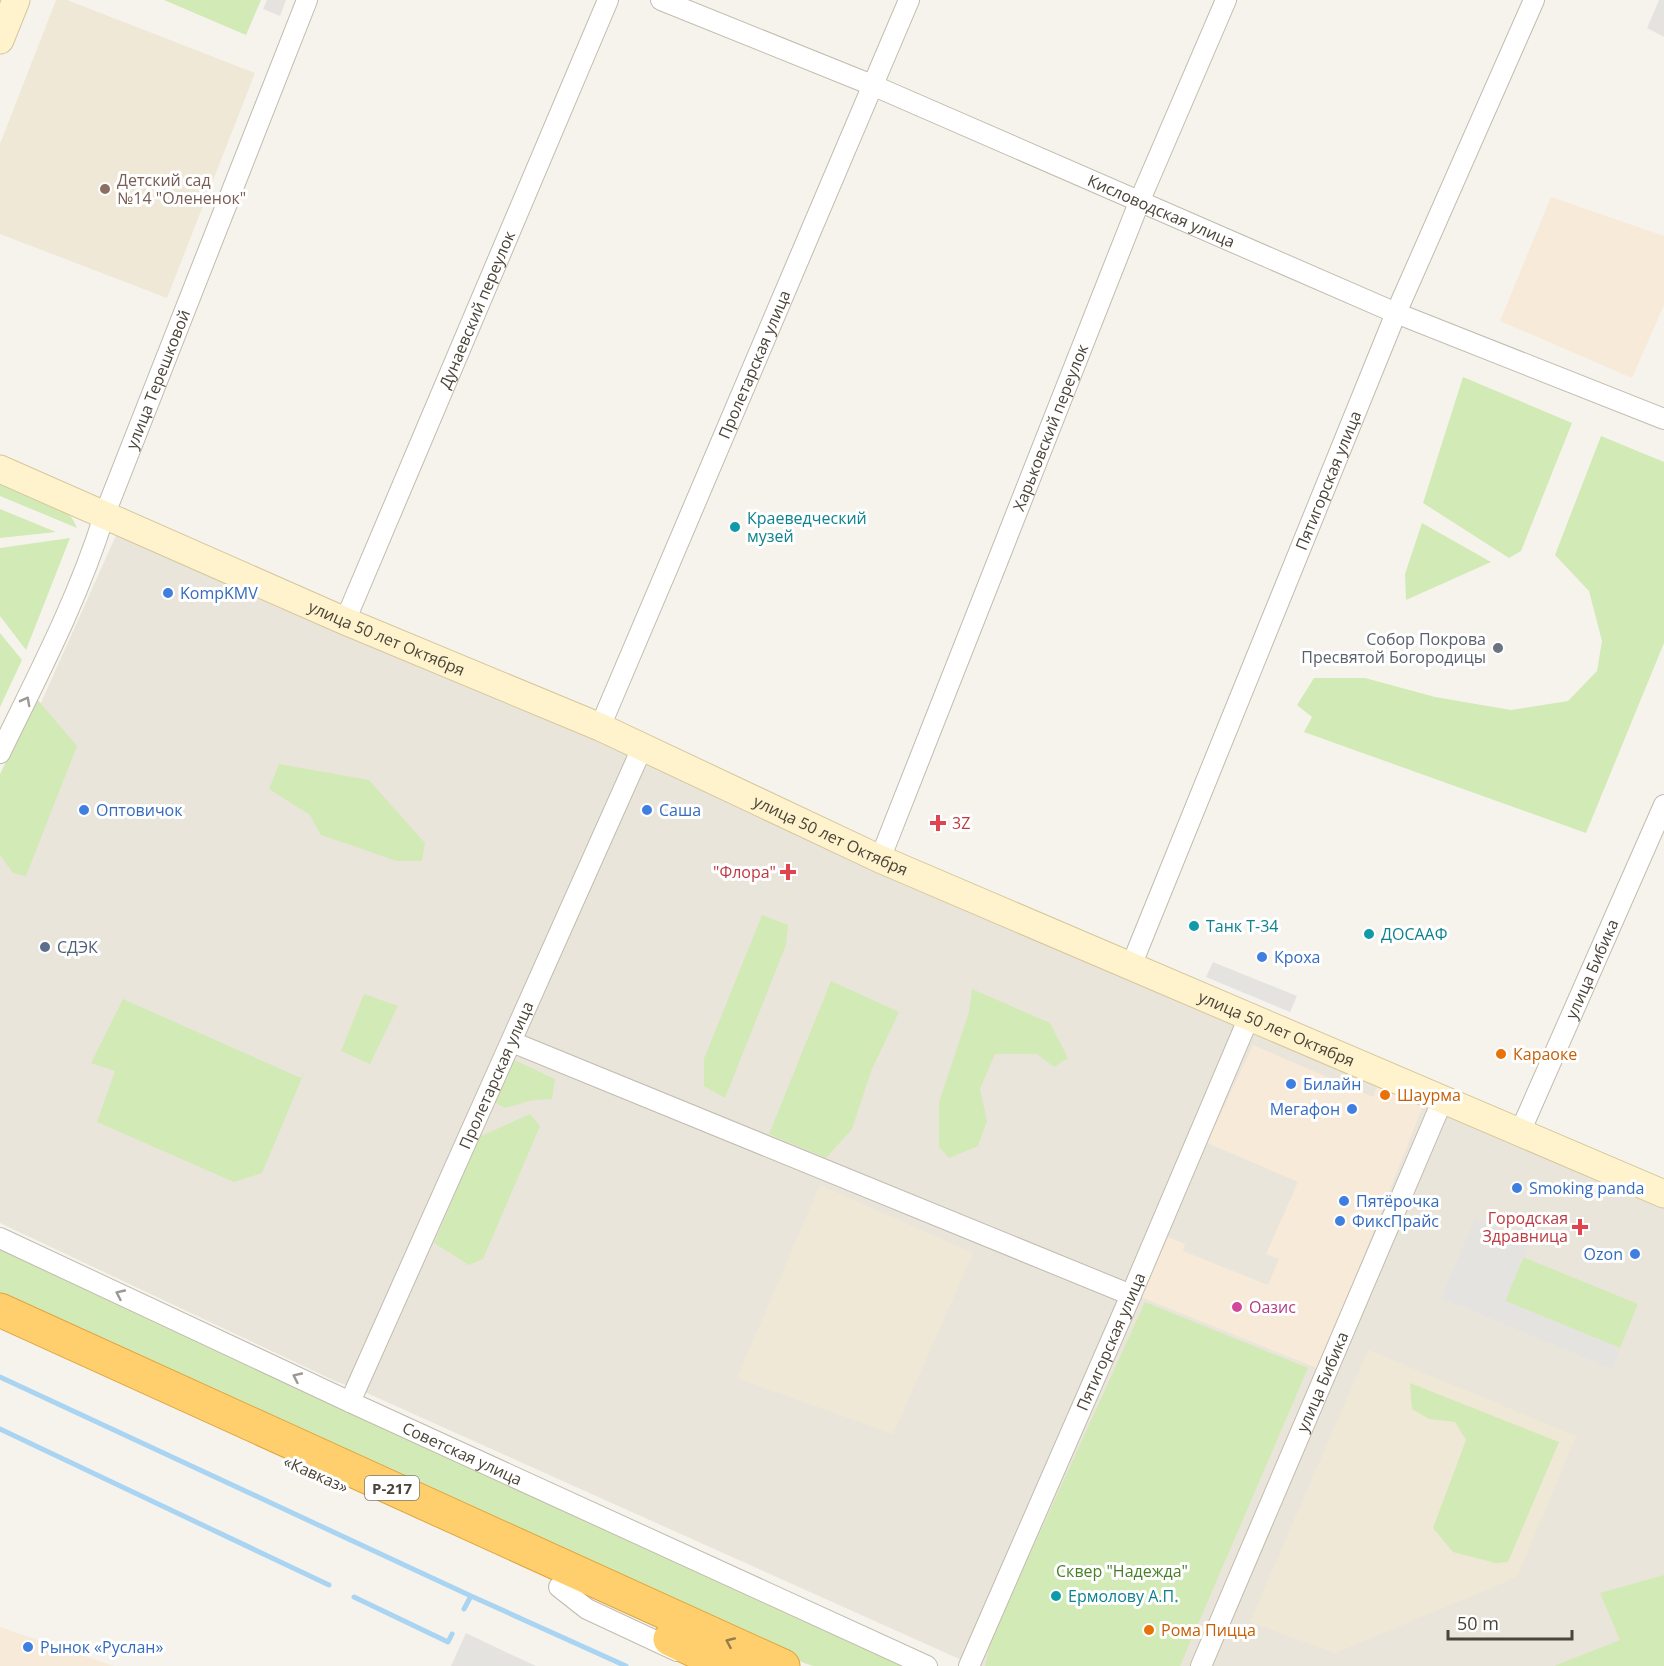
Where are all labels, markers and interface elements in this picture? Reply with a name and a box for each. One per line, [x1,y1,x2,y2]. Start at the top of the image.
place label: Детский сад №14 "Олененок" [117,169,246,209]
street label: Кисловодская улица [1084,169,1238,253]
marker: Детский сад №14 "Олененок" [98,182,112,196]
street label: Дунаевский переулок [434,227,520,392]
street label: Пролетарская улица [713,287,795,442]
street label: улица Терешковой [120,306,195,452]
street label: Харьковский переулок [1007,340,1093,514]
street label: Пятигорская улица [1290,407,1366,553]
place label: Краеведческий музей [747,507,867,547]
marker: Краеведческий музей [728,520,742,534]
place label: KompKMV [180,582,258,604]
marker: KompKMV [161,586,175,600]
street label: улица 50 лет Октября [305,595,468,681]
place label: Собор Покрова Пресвятой Богородицы [1301,628,1486,668]
marker: Собор Покрова Пресвятой Богородицы [1491,641,1505,655]
one-way arrow [19,697,30,707]
street label: улица 50 лет Октября [750,790,911,881]
place label: Оптовичок [96,799,183,821]
place label: Саша [659,799,701,821]
marker: Оптовичок [77,803,91,817]
marker: Саша [640,803,654,817]
place label: 3Z [952,812,970,834]
marker: 3Z [929,814,947,832]
place label: "Флора" [713,861,776,883]
marker: "Флора" [781,865,795,879]
place label: Танк Т-34 [1206,915,1279,937]
street label: улица Бибика [1560,916,1623,1023]
marker: Танк Т-34 [1187,919,1201,933]
place label: ДОСААФ [1381,923,1447,945]
marker: ДОСААФ [1362,927,1376,941]
place label: СДЭК [57,936,98,958]
marker: СДЭК [38,940,52,954]
place label: Кроха [1274,946,1320,968]
marker: Кроха [1255,950,1269,964]
street label: улица 50 лет Октября [1195,985,1358,1072]
street label: Пролетарская улица [453,998,539,1152]
place label: Караоке [1513,1043,1577,1065]
marker: Караоке [1494,1047,1508,1061]
place label: Билайн [1303,1073,1361,1095]
marker: Билайн [1284,1077,1298,1091]
place label: Шаурма [1397,1084,1461,1106]
marker: Шаурма [1378,1088,1392,1102]
place label: Мегафон [1270,1098,1340,1120]
marker: Мегафон [1345,1102,1359,1116]
place label: Smoking panda [1529,1177,1644,1199]
marker: Smoking panda [1510,1181,1524,1195]
place label: Пятёрочка [1356,1190,1439,1212]
marker: Пятёрочка [1337,1194,1351,1208]
place label: Городская Здравница [1482,1207,1568,1247]
place label: ФиксПрайс [1352,1210,1439,1232]
marker: ФиксПрайс [1333,1214,1347,1228]
marker: Городская Здравница [1573,1220,1587,1234]
place label: Ozon [1584,1243,1623,1265]
marker: Ozon [1628,1247,1642,1261]
street label: Пятигорская улица [1071,1269,1150,1414]
one-way arrow [116,1290,127,1302]
place label: Оазис [1249,1296,1296,1318]
marker: Оазис [1230,1300,1244,1314]
street label: улица Бибика [1291,1328,1353,1435]
one-way arrow [292,1373,303,1385]
street label: Советская улица [399,1416,526,1490]
street label: «Кавказ» [280,1450,352,1498]
road number: Р-217 [365,1476,419,1500]
park label: Сквер "Надежда" [1056,1560,1188,1582]
place label: Ермолову А.П. [1068,1585,1178,1607]
marker: Ермолову А.П. [1049,1589,1063,1603]
scale bar [1448,1603,1572,1641]
text: 50 m [1457,1611,1499,1635]
place label: Рома Пицца [1161,1619,1256,1641]
marker: Рома Пицца [1142,1623,1156,1637]
place label: Рынок «Руслан» [40,1636,163,1658]
one-way arrow [726,1637,737,1649]
marker: Рынок «Руслан» [21,1640,35,1654]

